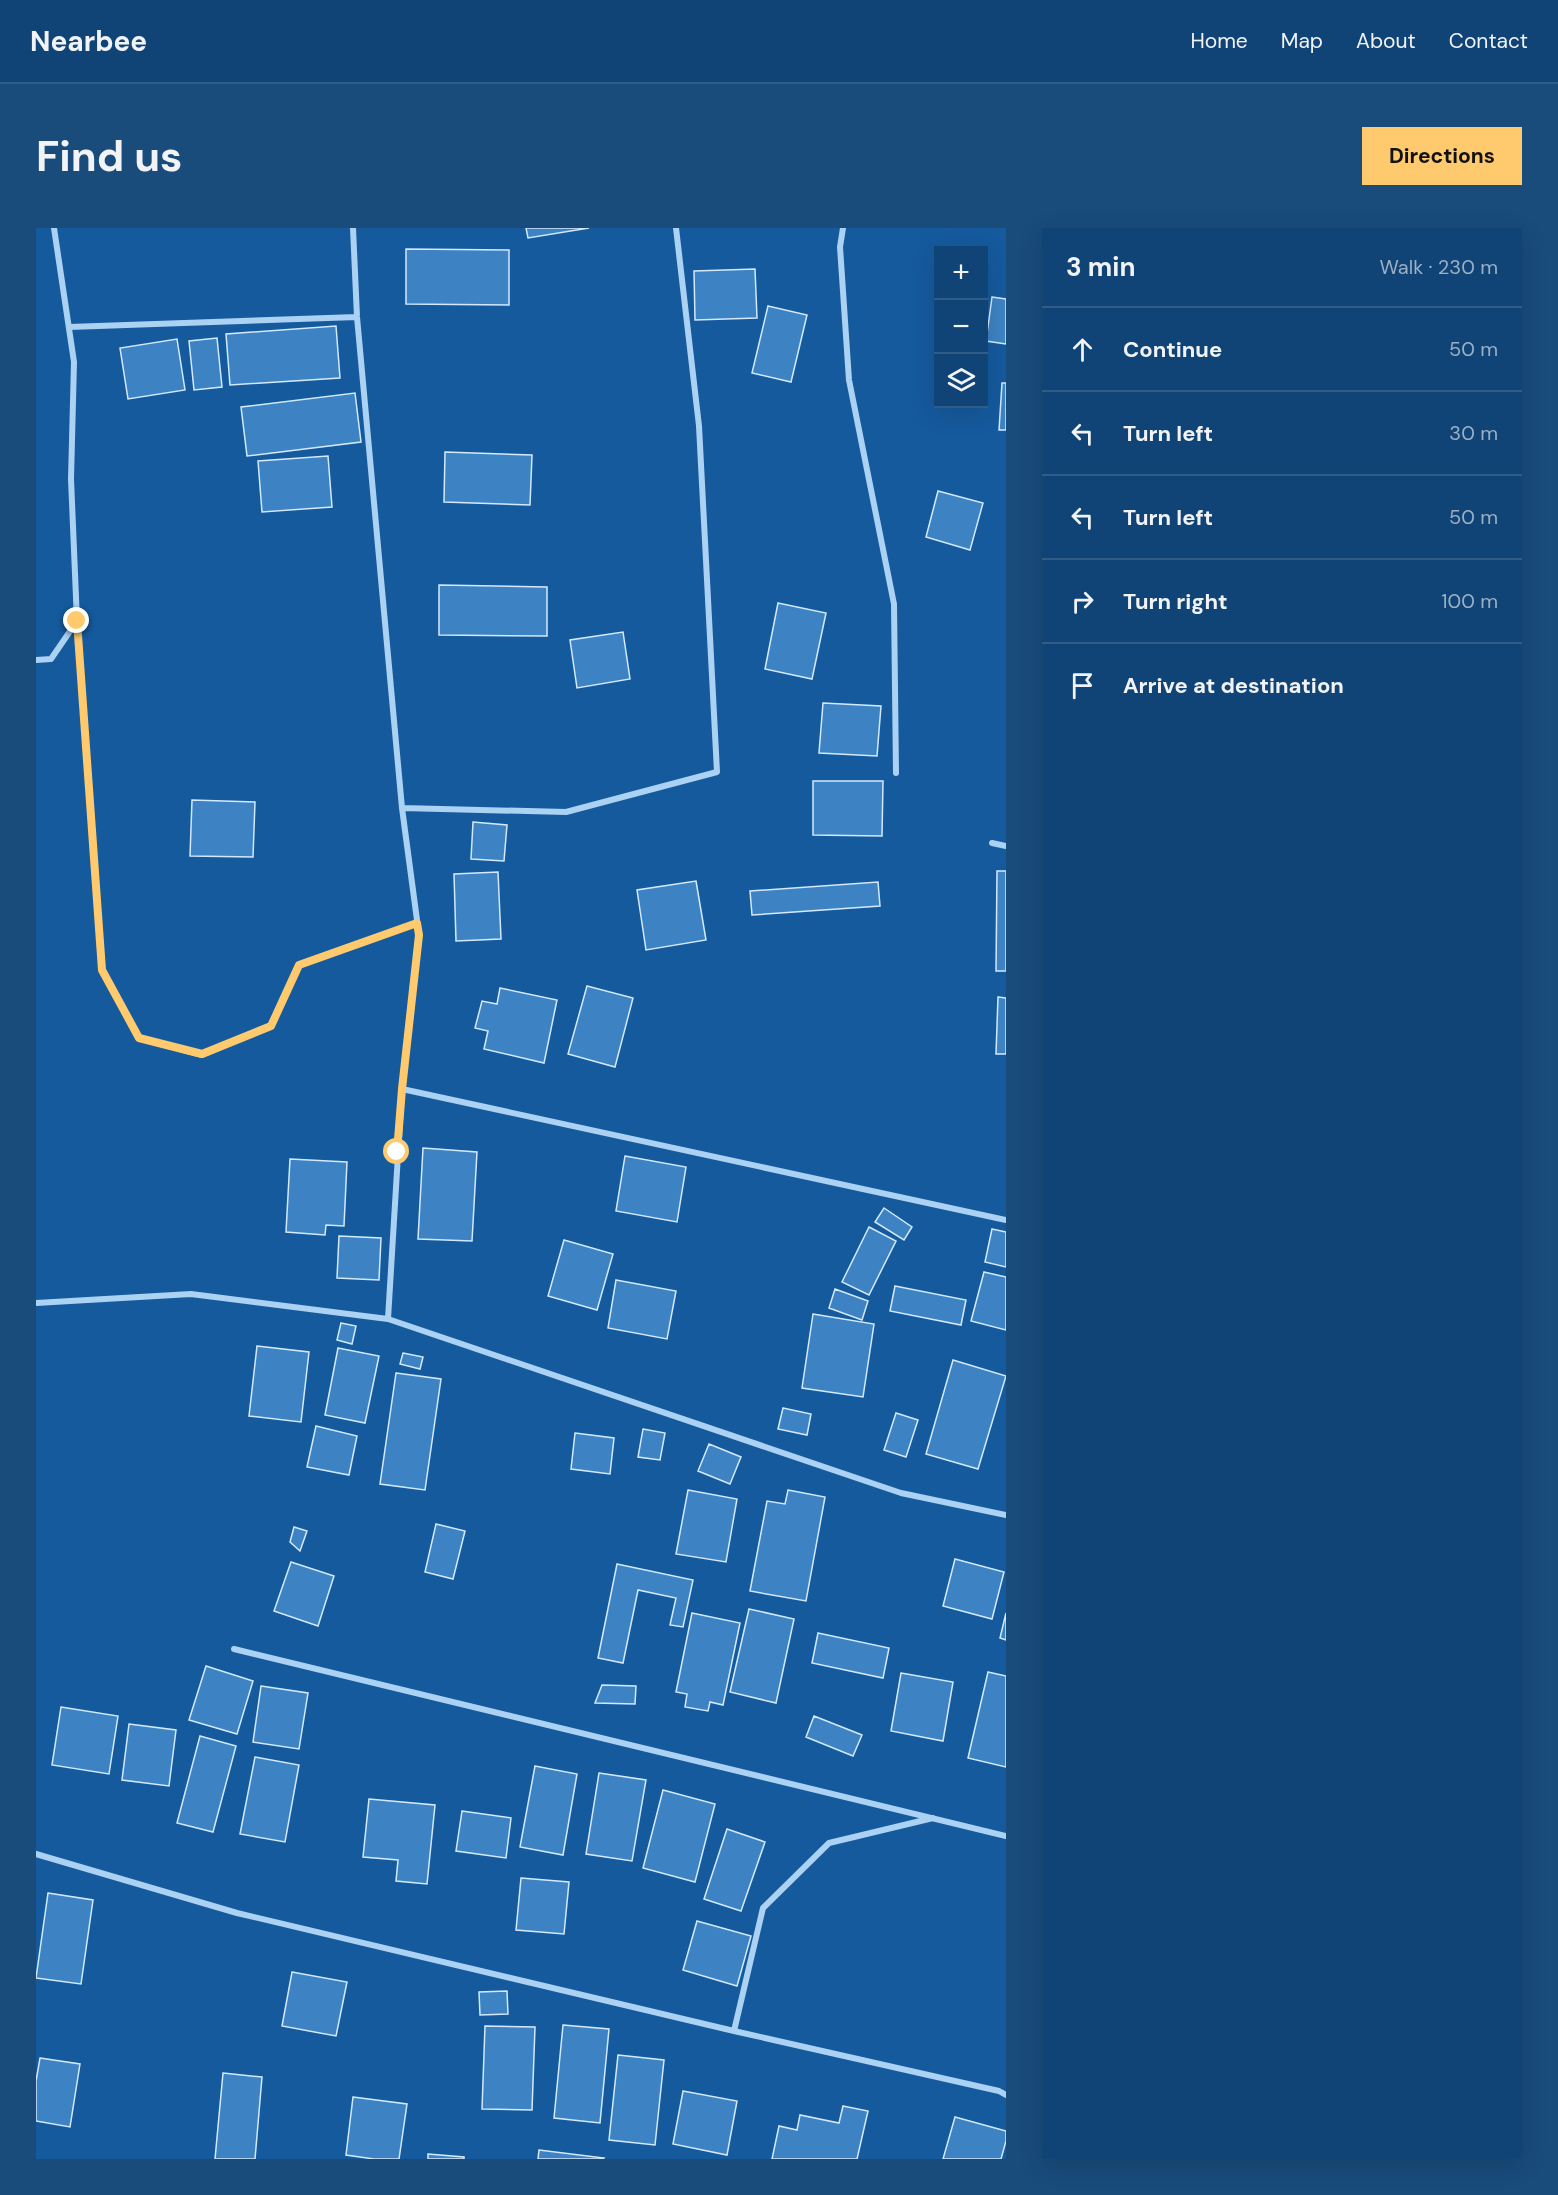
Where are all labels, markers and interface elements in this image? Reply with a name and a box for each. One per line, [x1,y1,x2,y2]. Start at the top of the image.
text: Nearbee [30,23,147,60]
text: Home [1190,27,1248,55]
text: Map [1281,27,1323,55]
text: About [1356,27,1416,55]
text: Contact [1449,27,1528,55]
button: Directions [1362,127,1522,185]
text: Find us [36,129,182,184]
map controls [934,246,988,408]
button: + [934,246,988,300]
text: 3 min [1066,250,1135,284]
text: Walk · 230 m [1379,254,1498,280]
button: − [934,300,988,354]
icon: ahead [1066,333,1099,366]
text: Continue [1123,335,1222,364]
text: 50 m [1449,336,1498,362]
button: layers [934,354,988,408]
icon: left [1066,417,1099,450]
text: Turn left [1123,419,1213,448]
text: 30 m [1449,420,1498,446]
icon: left [1066,501,1099,534]
text: Turn left [1123,503,1213,532]
text: 50 m [1449,504,1498,530]
icon: right [1066,585,1099,618]
text: Turn right [1123,587,1228,616]
text: 100 m [1441,588,1498,614]
route end [63,607,89,633]
icon: arrive [1066,669,1099,702]
text: Arrive at destination [1123,671,1344,700]
route start [383,1138,409,1164]

